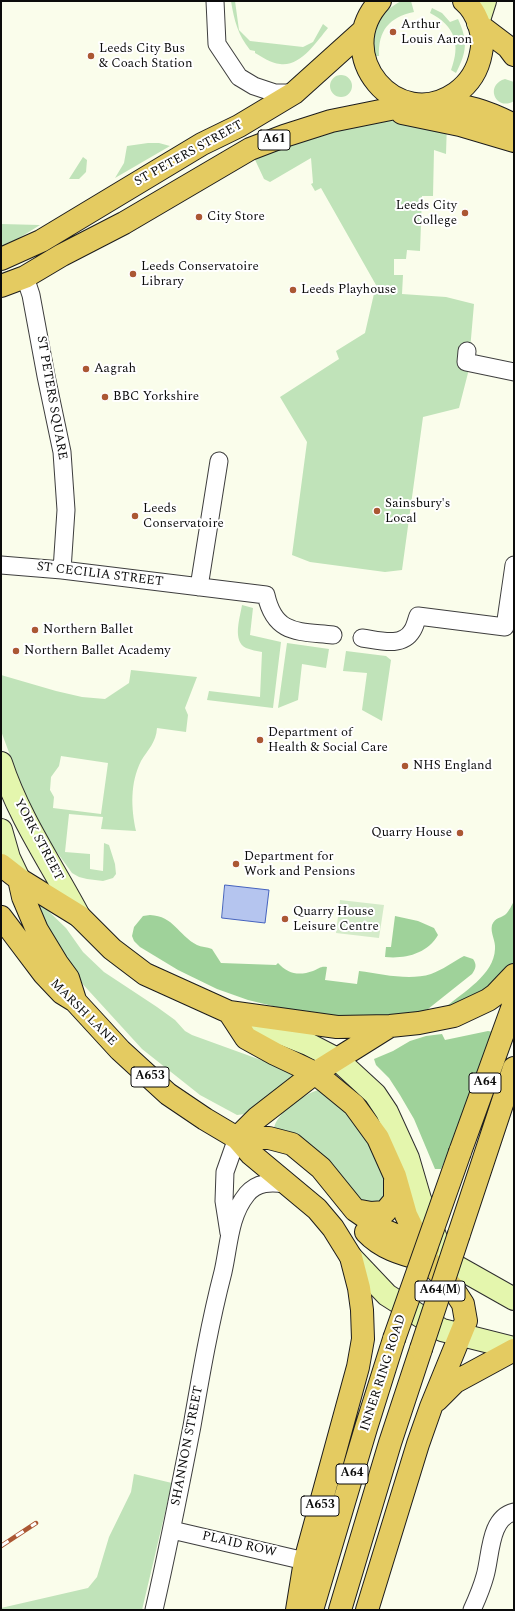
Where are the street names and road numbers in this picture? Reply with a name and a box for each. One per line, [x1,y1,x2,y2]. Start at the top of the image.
street label: ST PETERS STREET [132,118,246,190]
road number: A61 [258,130,290,150]
street label: ST PETERS SQUARE [32,335,70,461]
street label: ST CECILIA STREET [36,559,164,591]
street label: YORK STREET [10,796,66,884]
street label: MARSH LANE [46,976,120,1050]
road number: A653 [131,1067,169,1087]
road number: A64 [469,1073,501,1093]
road number: A64(M) [415,1281,465,1301]
street label: INNER RING ROAD [358,1313,410,1433]
street label: SHANNON STREET [169,1385,207,1507]
road number: A64 [336,1464,368,1484]
road number: A653 [301,1496,339,1516]
street label: PLAID ROW [200,1529,278,1561]

